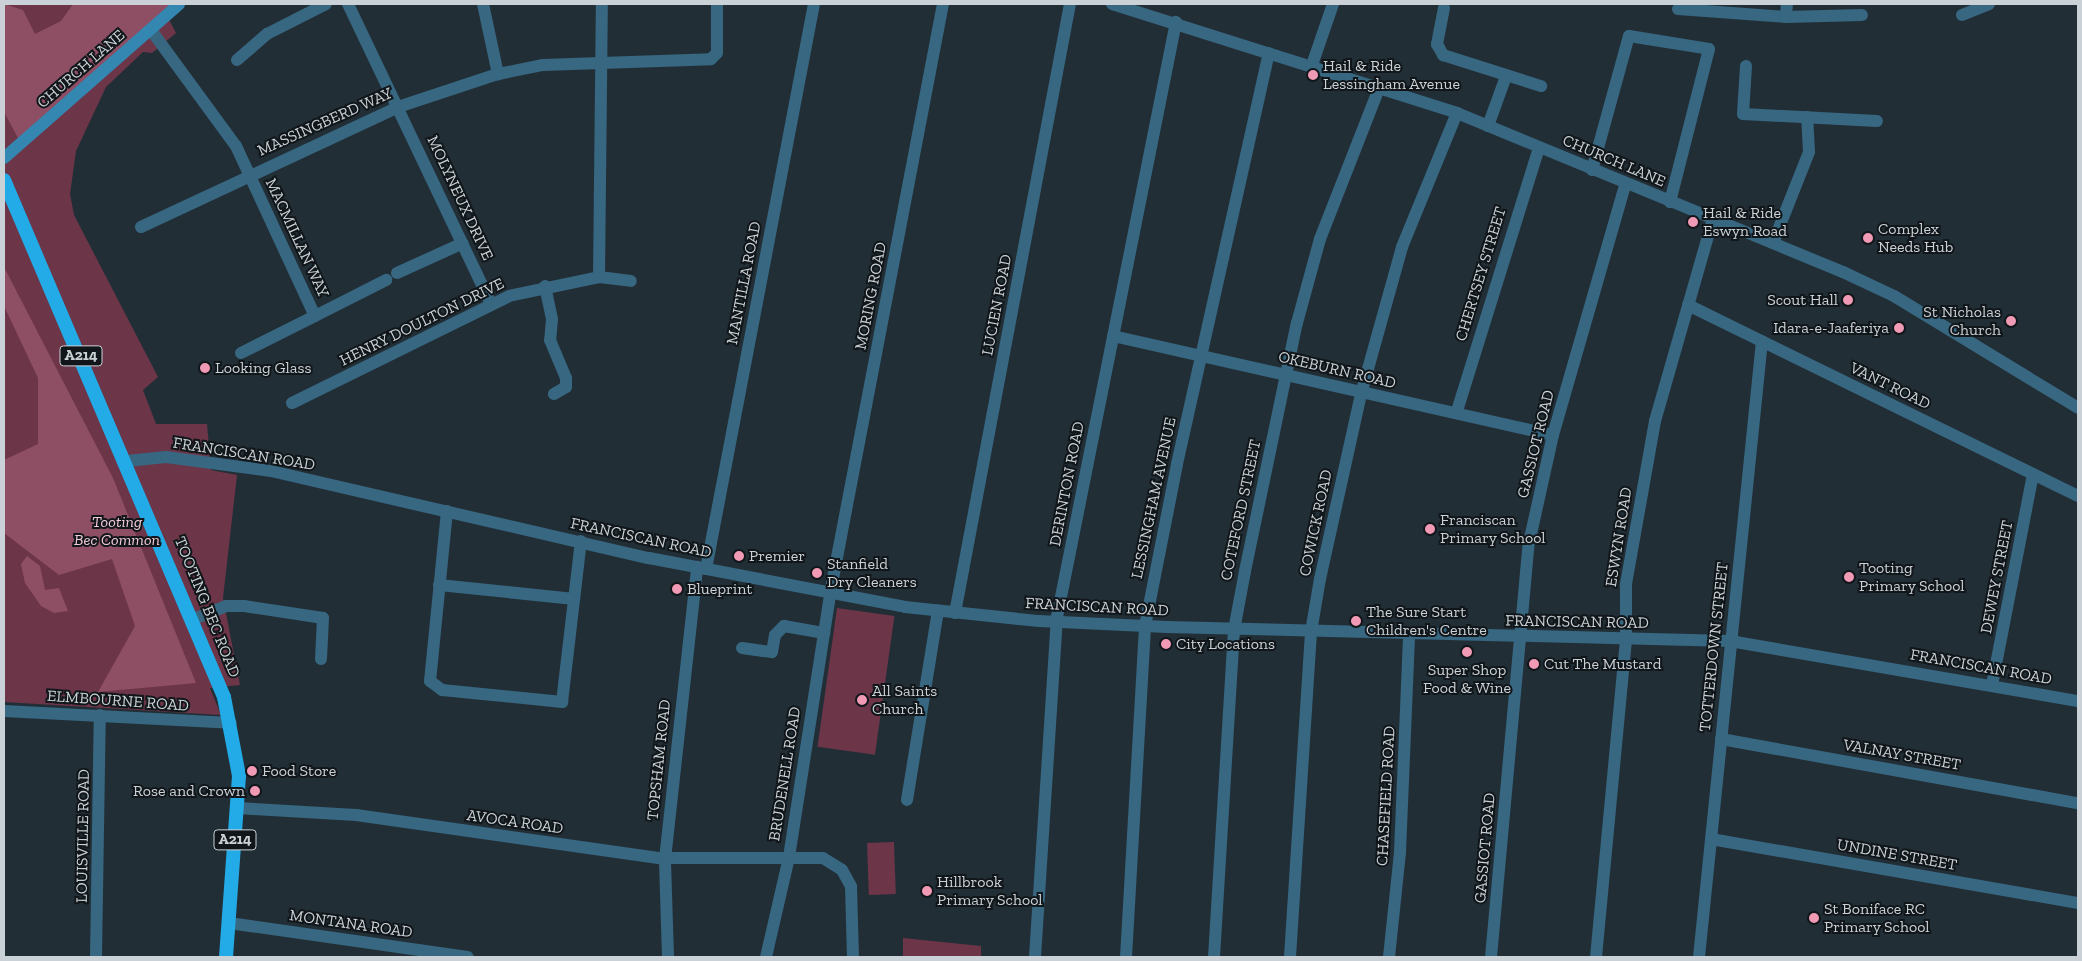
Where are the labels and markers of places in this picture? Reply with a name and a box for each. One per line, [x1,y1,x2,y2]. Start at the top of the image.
place label: Hail & Ride Lessingham Avenue [1323,56,1460,94]
marker: Hail & Ride Lessingham Avenue [1307,69,1319,81]
place label: Hail & Ride Eswyn Road [1703,203,1787,241]
marker: Hail & Ride Eswyn Road [1687,216,1699,228]
place label: Complex Needs Hub [1878,219,1953,257]
marker: Complex Needs Hub [1862,232,1874,244]
place label: Scout Hall [1767,290,1838,310]
marker: Scout Hall [1842,294,1854,306]
place label: St Nicholas Church [1923,302,2001,340]
marker: St Nicholas Church [2005,315,2017,327]
place label: Idara-e-Jaaferiya [1773,318,1889,338]
marker: Idara-e-Jaaferiya [1893,322,1905,334]
place label: Looking Glass [215,358,312,378]
marker: Looking Glass [199,362,211,374]
place label: Franciscan Primary School [1440,510,1546,548]
marker: Franciscan Primary School [1424,523,1436,535]
place label: Premier [749,546,805,566]
marker: Premier [733,550,745,562]
place label: Stanfield Dry Cleaners [827,554,917,592]
place label: Tooting Primary School [1859,558,1965,596]
marker: Stanfield Dry Cleaners [811,567,823,579]
marker: Tooting Primary School [1843,571,1855,583]
place label: Blueprint [687,579,752,599]
marker: Blueprint [671,583,683,595]
place label: The Sure Start Children's Centre [1366,602,1487,640]
marker: The Sure Start Children's Centre [1350,615,1362,627]
place label: City Locations [1176,634,1275,654]
marker: City Locations [1160,638,1172,650]
marker: Super Shop Food & Wine [1461,646,1473,658]
place label: Cut The Mustard [1544,654,1662,674]
marker: Cut The Mustard [1528,658,1540,670]
place label: Super Shop Food & Wine [1423,660,1511,698]
place label: All Saints Church [872,681,937,719]
marker: All Saints Church [856,694,868,706]
place label: Food Store [262,761,336,781]
marker: Food Store [246,765,258,777]
place label: Rose and Crown [133,781,245,801]
marker: Rose and Crown [249,785,261,797]
place label: Hillbrook Primary School [937,872,1043,910]
marker: Hillbrook Primary School [921,885,933,897]
place label: St Boniface RC Primary School [1824,899,1930,937]
marker: St Boniface RC Primary School [1808,912,1820,924]

